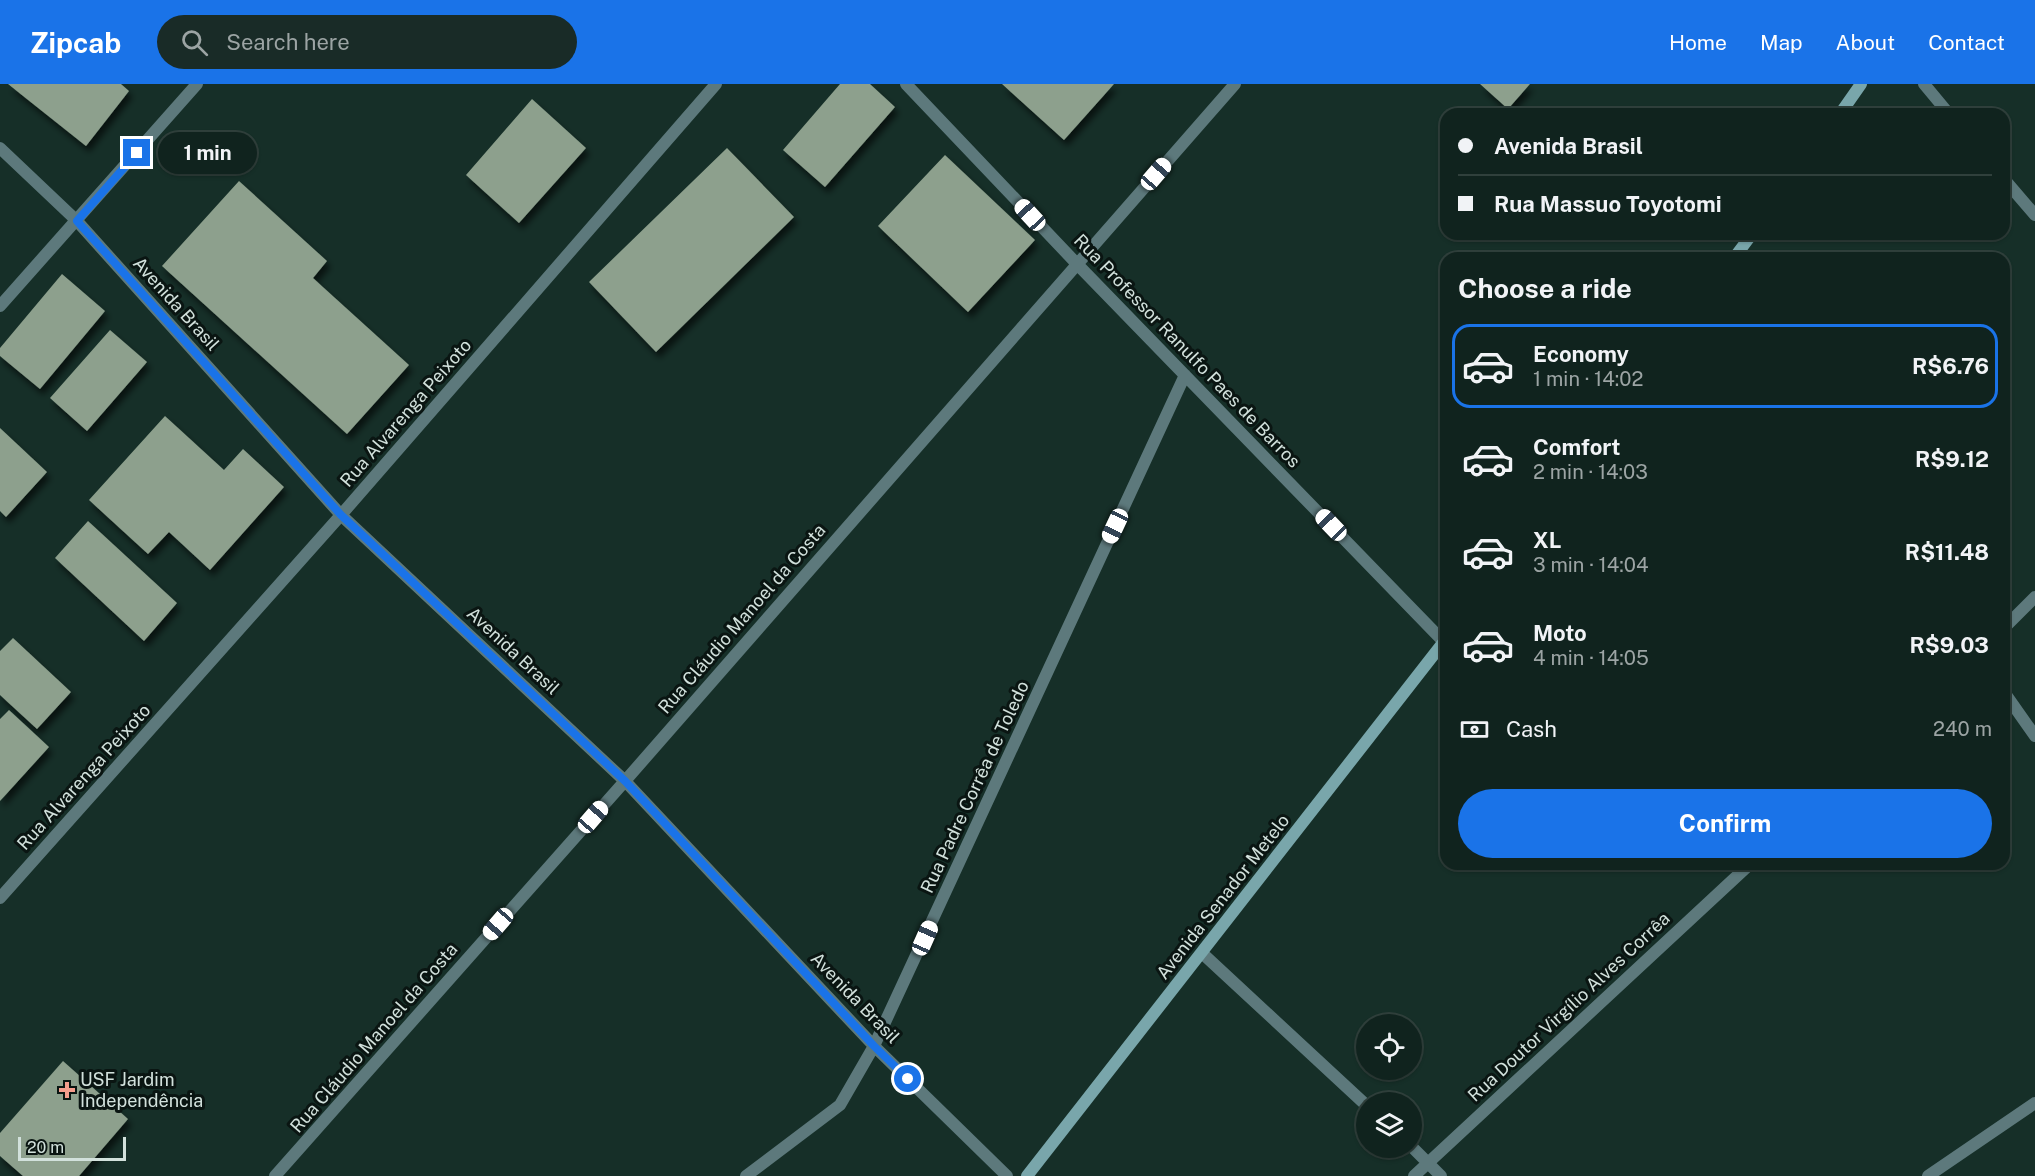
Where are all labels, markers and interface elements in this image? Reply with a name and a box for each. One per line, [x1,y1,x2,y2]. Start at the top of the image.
search box [157,15,577,69]
text: Zipcab [30,26,121,59]
icon: search [178,26,211,59]
text: Search here [226,29,350,55]
text: Home [1669,30,1727,55]
text: Map [1760,30,1803,55]
text: About [1836,30,1895,55]
text: Contact [1928,30,2005,55]
callout: 1 min [158,132,257,174]
text: Avenida Brasil [1494,133,1643,159]
route end [123,139,150,166]
text: 1 min [183,141,232,165]
car [1137,155,1175,193]
text: Rua Massuo Toyotomi [1494,191,1722,217]
car [1011,196,1049,234]
street label: Rua Professor Ranulfo Paes de Barros [1070,230,1305,472]
street label: Avenida Brasil [129,253,224,355]
text: Choose a ride [1458,272,1632,304]
street label: Rua Alvarenga Peixoto [336,335,475,491]
icon: car [1461,339,1515,393]
text: Economy [1533,341,1629,367]
text: R$6.76 [1912,353,1989,379]
text: 1 min · 14:02 [1533,367,1643,391]
icon: car [1461,432,1515,486]
text: Comfort [1533,434,1620,460]
text: R$9.12 [1915,446,1989,472]
text: 2 min · 14:03 [1533,460,1648,484]
car [1099,506,1131,546]
car [1312,506,1350,544]
street label: Rua Cláudio Manoel da Costa [654,520,830,718]
icon: car [1461,525,1515,579]
text: XL [1533,527,1561,553]
text: R$11.48 [1905,539,1989,565]
text: 3 min · 14:04 [1533,553,1649,577]
street label: Avenida Brasil [463,603,564,699]
icon: car [1461,618,1515,672]
text: Moto [1533,620,1587,646]
text: R$9.03 [1910,632,1989,658]
text: 4 min · 14:05 [1533,646,1649,670]
street label: Rua Padre Corrêa de Toledo [916,677,1033,896]
street label: Rua Alvarenga Peixoto [13,700,155,854]
icon: cash [1458,713,1491,746]
text: Cash [1506,716,1557,742]
text: 240 m [1933,717,1992,741]
button: Confirm [1458,789,1992,858]
car [574,798,612,836]
street label: Avenida Senador Metelo [1152,810,1293,983]
car [479,905,517,943]
street label: Rua Doutor Virgílio Alves Corrêa [1463,908,1674,1106]
car [909,918,941,958]
street label: Rua Cláudio Manoel da Costa [286,939,462,1137]
street label: Avenida Brasil [807,948,904,1048]
map controls [1356,1014,1422,1158]
button: locate [1356,1014,1422,1080]
route start [894,1065,921,1092]
place label: USF Jardim Independência [80,1069,203,1111]
marker: USF Jardim Independência [58,1081,76,1099]
button: layers [1356,1092,1422,1158]
scale bar [18,1134,126,1162]
text: 20 m [27,1138,64,1157]

